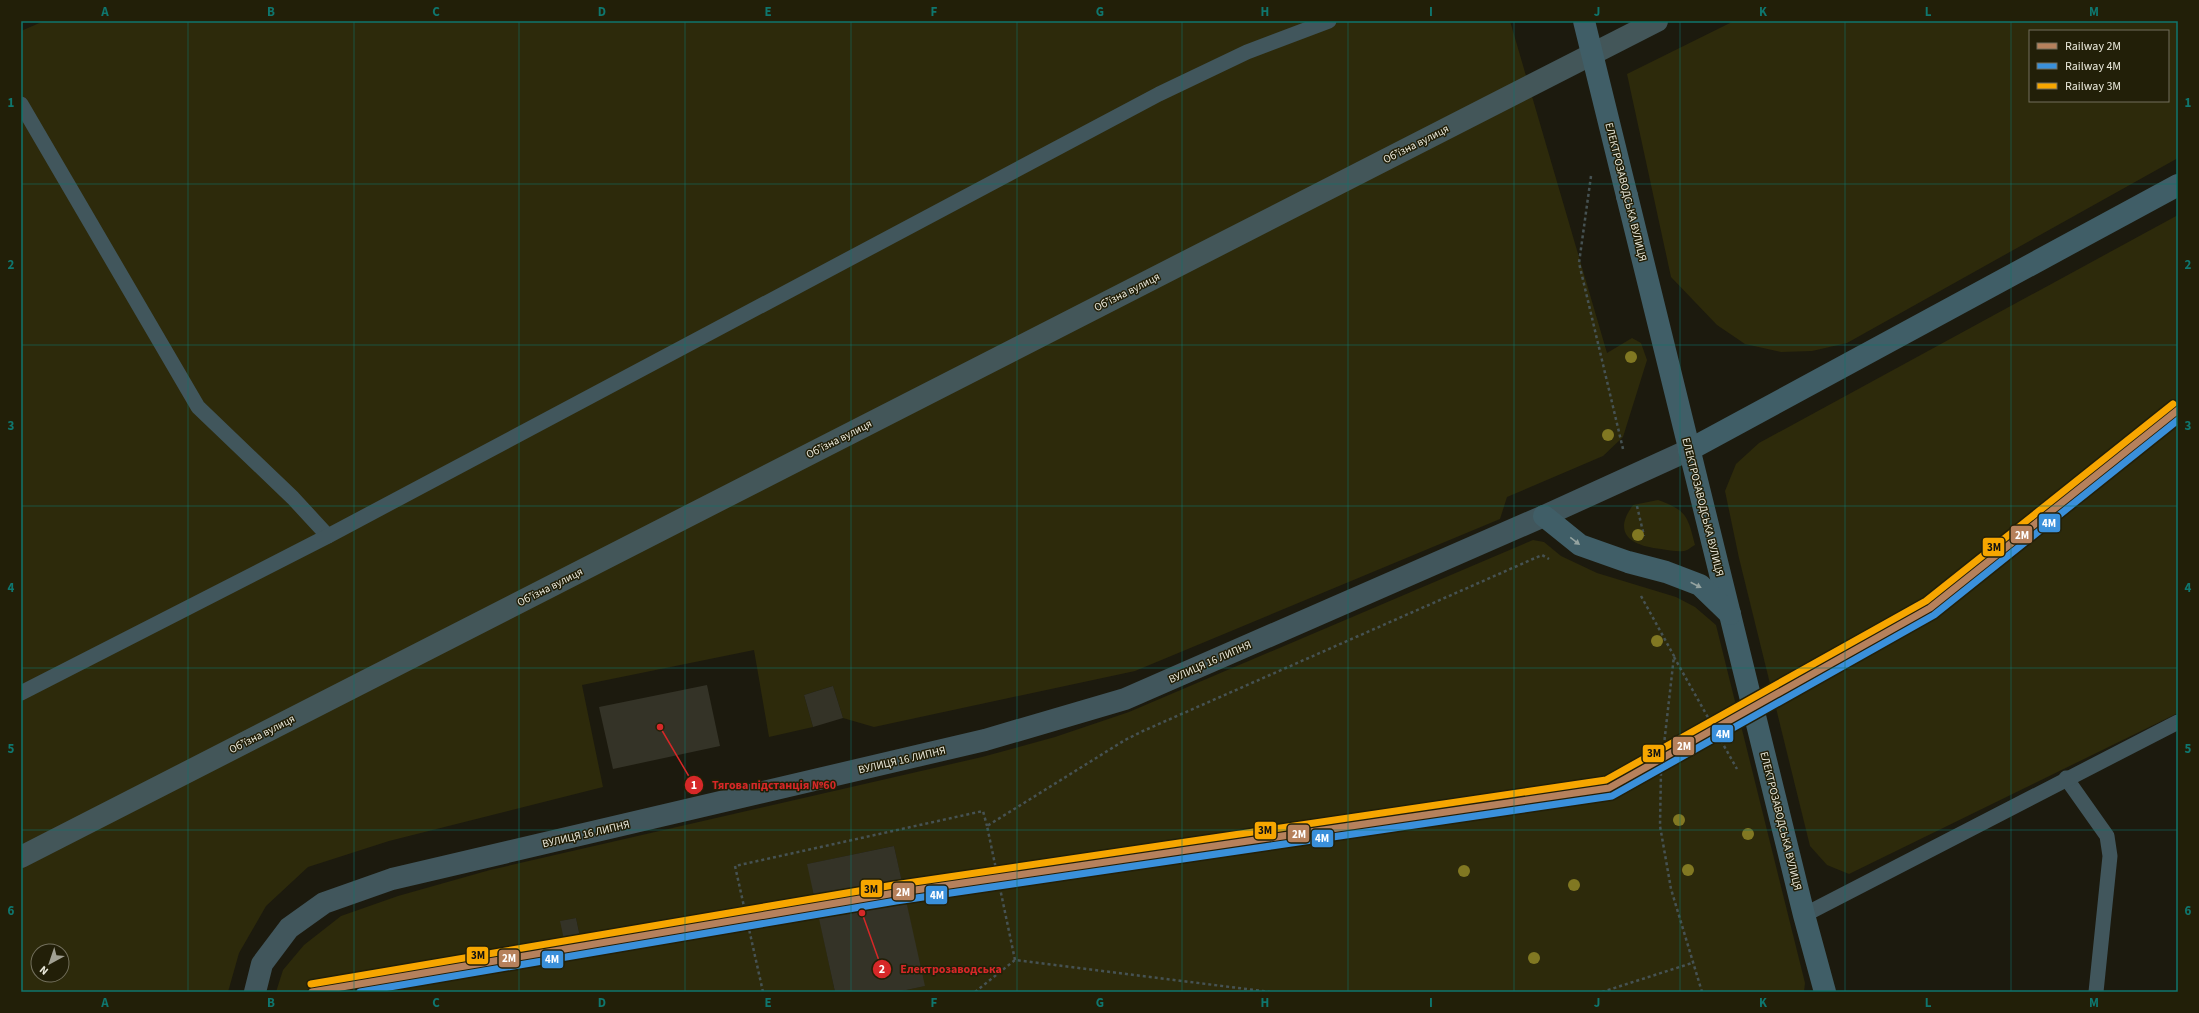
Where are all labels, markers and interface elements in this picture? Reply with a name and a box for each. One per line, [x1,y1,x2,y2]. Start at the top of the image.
text: A [100,3,109,21]
text: B [267,3,275,21]
text: C [432,3,440,21]
text: D [598,3,606,21]
text: E [764,3,772,21]
text: F [931,3,938,21]
text: G [1096,3,1104,21]
text: H [1261,3,1269,21]
text: I [1429,3,1433,21]
text: J [1594,3,1600,21]
text: K [1759,3,1768,21]
text: L [1925,3,1932,21]
text: M [2089,3,2099,21]
legend [2029,30,2169,102]
text: Railway 2М [2065,38,2121,55]
text: Railway 4М [2065,58,2121,75]
text: Railway 3М [2065,78,2121,95]
text: 1 [8,94,15,112]
text: 1 [2185,94,2192,112]
street label: Обʼїзна вулиця [1381,121,1451,167]
street label: ЕЛЕКТРОЗАВОДСЬКА ВУЛИЦЯ [1601,121,1651,263]
text: 2 [8,256,15,274]
text: 2 [2185,256,2192,274]
street label: Обʼїзна вулиця [1092,269,1162,315]
street label: Обʼїзна вулиця [804,416,874,462]
text: 3 [8,417,15,435]
text: 3 [2185,417,2192,435]
street label: ЕЛЕКТРОЗАВОДСЬКА ВУЛИЦЯ [1678,436,1728,578]
line badge: 4М [2038,513,2061,533]
text: 4М [2042,516,2056,531]
line badge: 2М [2010,525,2033,544]
text: 2М [2015,528,2029,543]
one-way arrow [1569,536,1580,545]
line badge: 3М [1982,537,2005,557]
text: 3М [1987,540,2001,555]
street label: Обʼїзна вулиця [515,564,585,610]
text: 4 [8,579,15,597]
text: 4 [2185,579,2192,597]
one-way arrow [1690,582,1702,588]
street label: ВУЛИЦЯ 16 ЛИПНЯ [1166,637,1254,687]
street label: Обʼїзна вулиця [227,711,297,757]
line badge: 4М [1711,724,1734,743]
text: 4М [1716,727,1730,742]
line badge: 2М [1672,736,1695,756]
text: 2М [1677,739,1691,754]
text: 5 [8,740,15,758]
text: 5 [2185,740,2192,758]
street label: ВУЛИЦЯ 16 ЛИПНЯ [857,743,947,777]
line badge: 3М [1642,744,1665,763]
text: 3М [1647,746,1661,761]
street label: ЕЛЕКТРОЗАВОДСЬКА ВУЛИЦЯ [1756,750,1806,892]
callout: Тягова підстанція №60 [684,773,844,797]
text: 1 [691,777,697,794]
text: Тягова підстанція №60 [712,777,836,794]
street label: ВУЛИЦЯ 16 ЛИПНЯ [541,817,631,851]
line badge: 3М [1254,821,1277,840]
text: 3М [1258,823,1272,838]
line badge: 2М [1287,824,1310,843]
text: 2М [1292,827,1306,842]
line badge: 4М [1311,829,1334,848]
text: 4М [1315,831,1329,846]
line badge: 3М [860,879,883,898]
text: 3М [864,882,878,897]
line badge: 2М [892,882,915,901]
text: 2М [896,885,910,900]
line badge: 4М [925,885,948,905]
text: 4М [930,888,944,903]
text: 6 [8,902,15,920]
text: 6 [2185,902,2192,920]
north arrow [30,943,70,983]
line badge: 3М [466,946,489,965]
text: 3М [471,948,485,963]
line badge: 2М [498,949,520,968]
line badge: 4М [541,950,564,969]
text: 2М [502,951,516,966]
text: 4М [545,952,559,967]
callout: Електрозаводська [872,957,1010,981]
text: 2 [879,961,885,978]
text: Електрозаводська [900,961,1002,978]
text: N [36,962,52,978]
text: A [100,994,109,1012]
text: B [267,994,275,1012]
text: C [432,994,440,1012]
text: D [598,994,606,1012]
text: E [764,994,772,1012]
text: F [931,994,938,1012]
text: G [1096,994,1104,1012]
text: H [1261,994,1269,1012]
text: I [1429,994,1433,1012]
text: J [1594,994,1600,1012]
text: K [1759,994,1768,1012]
text: L [1925,994,1932,1012]
text: M [2089,994,2099,1012]

